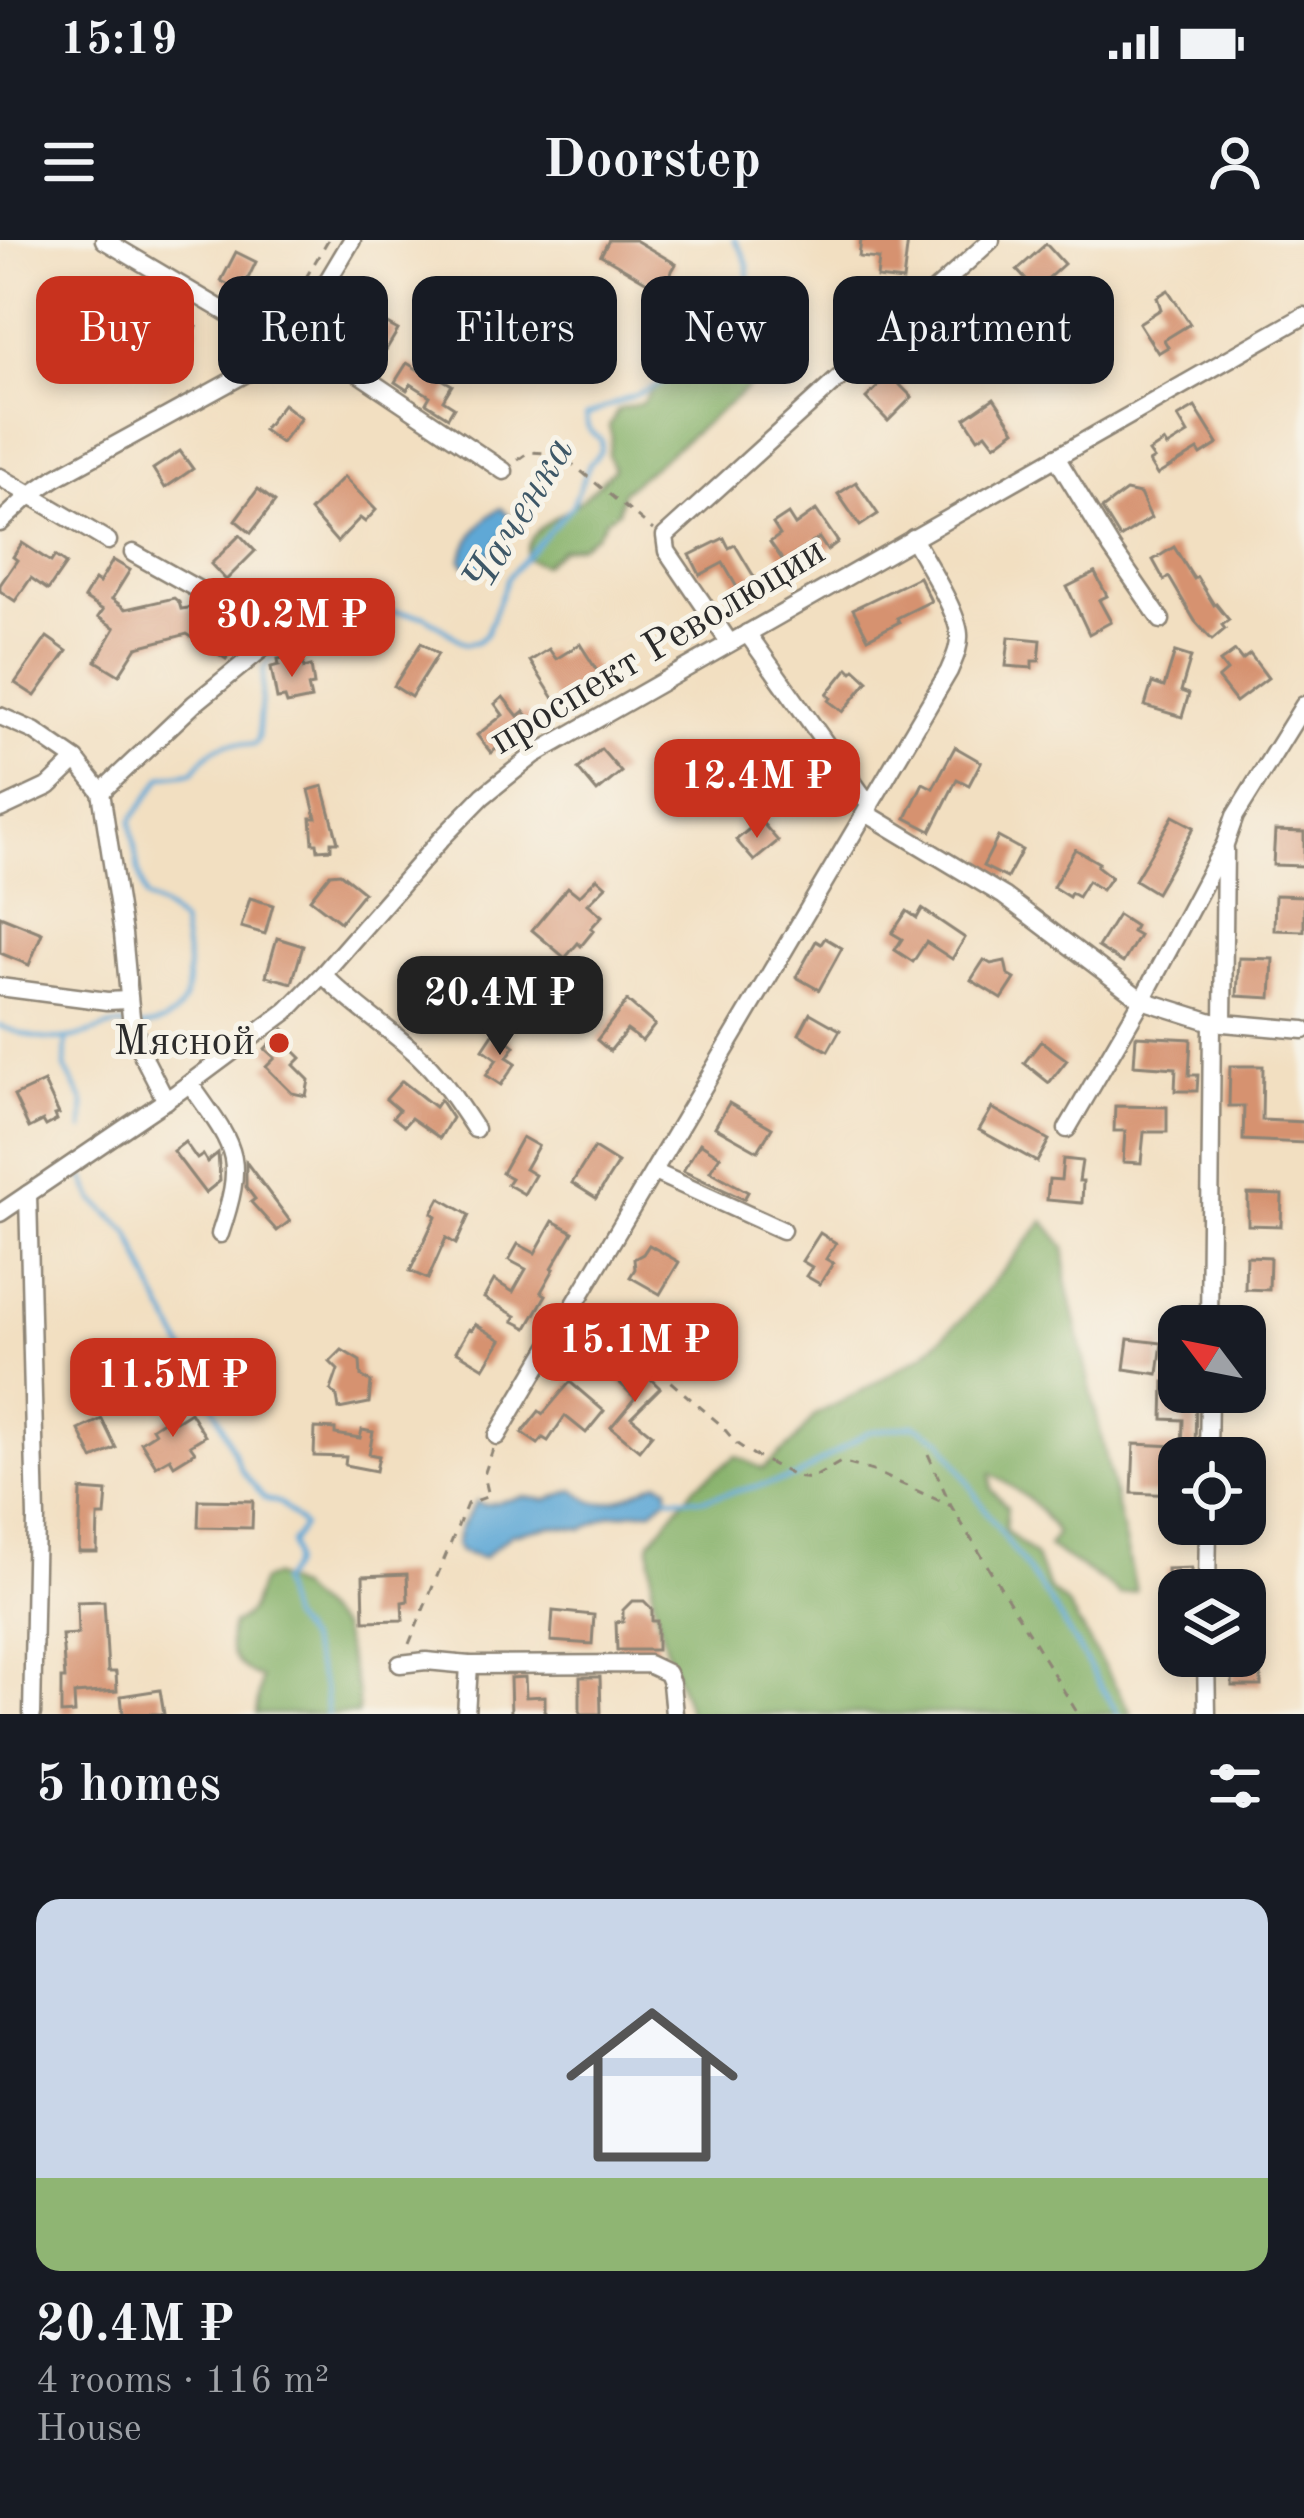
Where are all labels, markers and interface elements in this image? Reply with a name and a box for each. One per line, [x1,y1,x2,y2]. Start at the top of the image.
text: 15:19 [60,19,177,64]
icon: menu [36,129,102,195]
icon: person [1202,129,1268,195]
text: Doorstep [543,135,761,189]
chip: Buy [36,276,194,384]
chip: Rent [218,276,388,384]
chip: Filters [412,276,617,384]
chip: New [641,276,809,384]
chip: Apartment [833,276,1114,384]
water label: Чаченка [456,430,584,602]
street label: проспект Революции [483,530,833,764]
pin: 30.2M ₽ [181,578,403,680]
text: 30.2M ₽ [216,597,368,636]
pin: 12.4M ₽ [646,739,868,841]
text: 12.4M ₽ [681,758,833,797]
pin: 20.4M ₽ [389,956,611,1058]
text: 20.4M ₽ [424,975,576,1014]
place label: Мясной [113,1022,255,1064]
marker: Мясной [266,1030,292,1056]
pin: 15.1M ₽ [524,1303,746,1405]
north arrow [1158,1305,1266,1413]
map controls [1158,1305,1266,1677]
text: 15.1M ₽ [559,1322,711,1361]
pin: 11.5M ₽ [62,1338,284,1440]
text: 11.5M ₽ [97,1357,249,1396]
button: locate [1158,1437,1266,1545]
button: layers [1158,1569,1266,1677]
icon: filters [1202,1753,1268,1819]
text: 5 homes [36,1761,221,1812]
icon: home [544,1977,760,2193]
text: 20.4M ₽ [36,2301,235,2352]
text: 4 rooms · 116 m² [36,2362,329,2401]
text: House [36,2410,142,2449]

